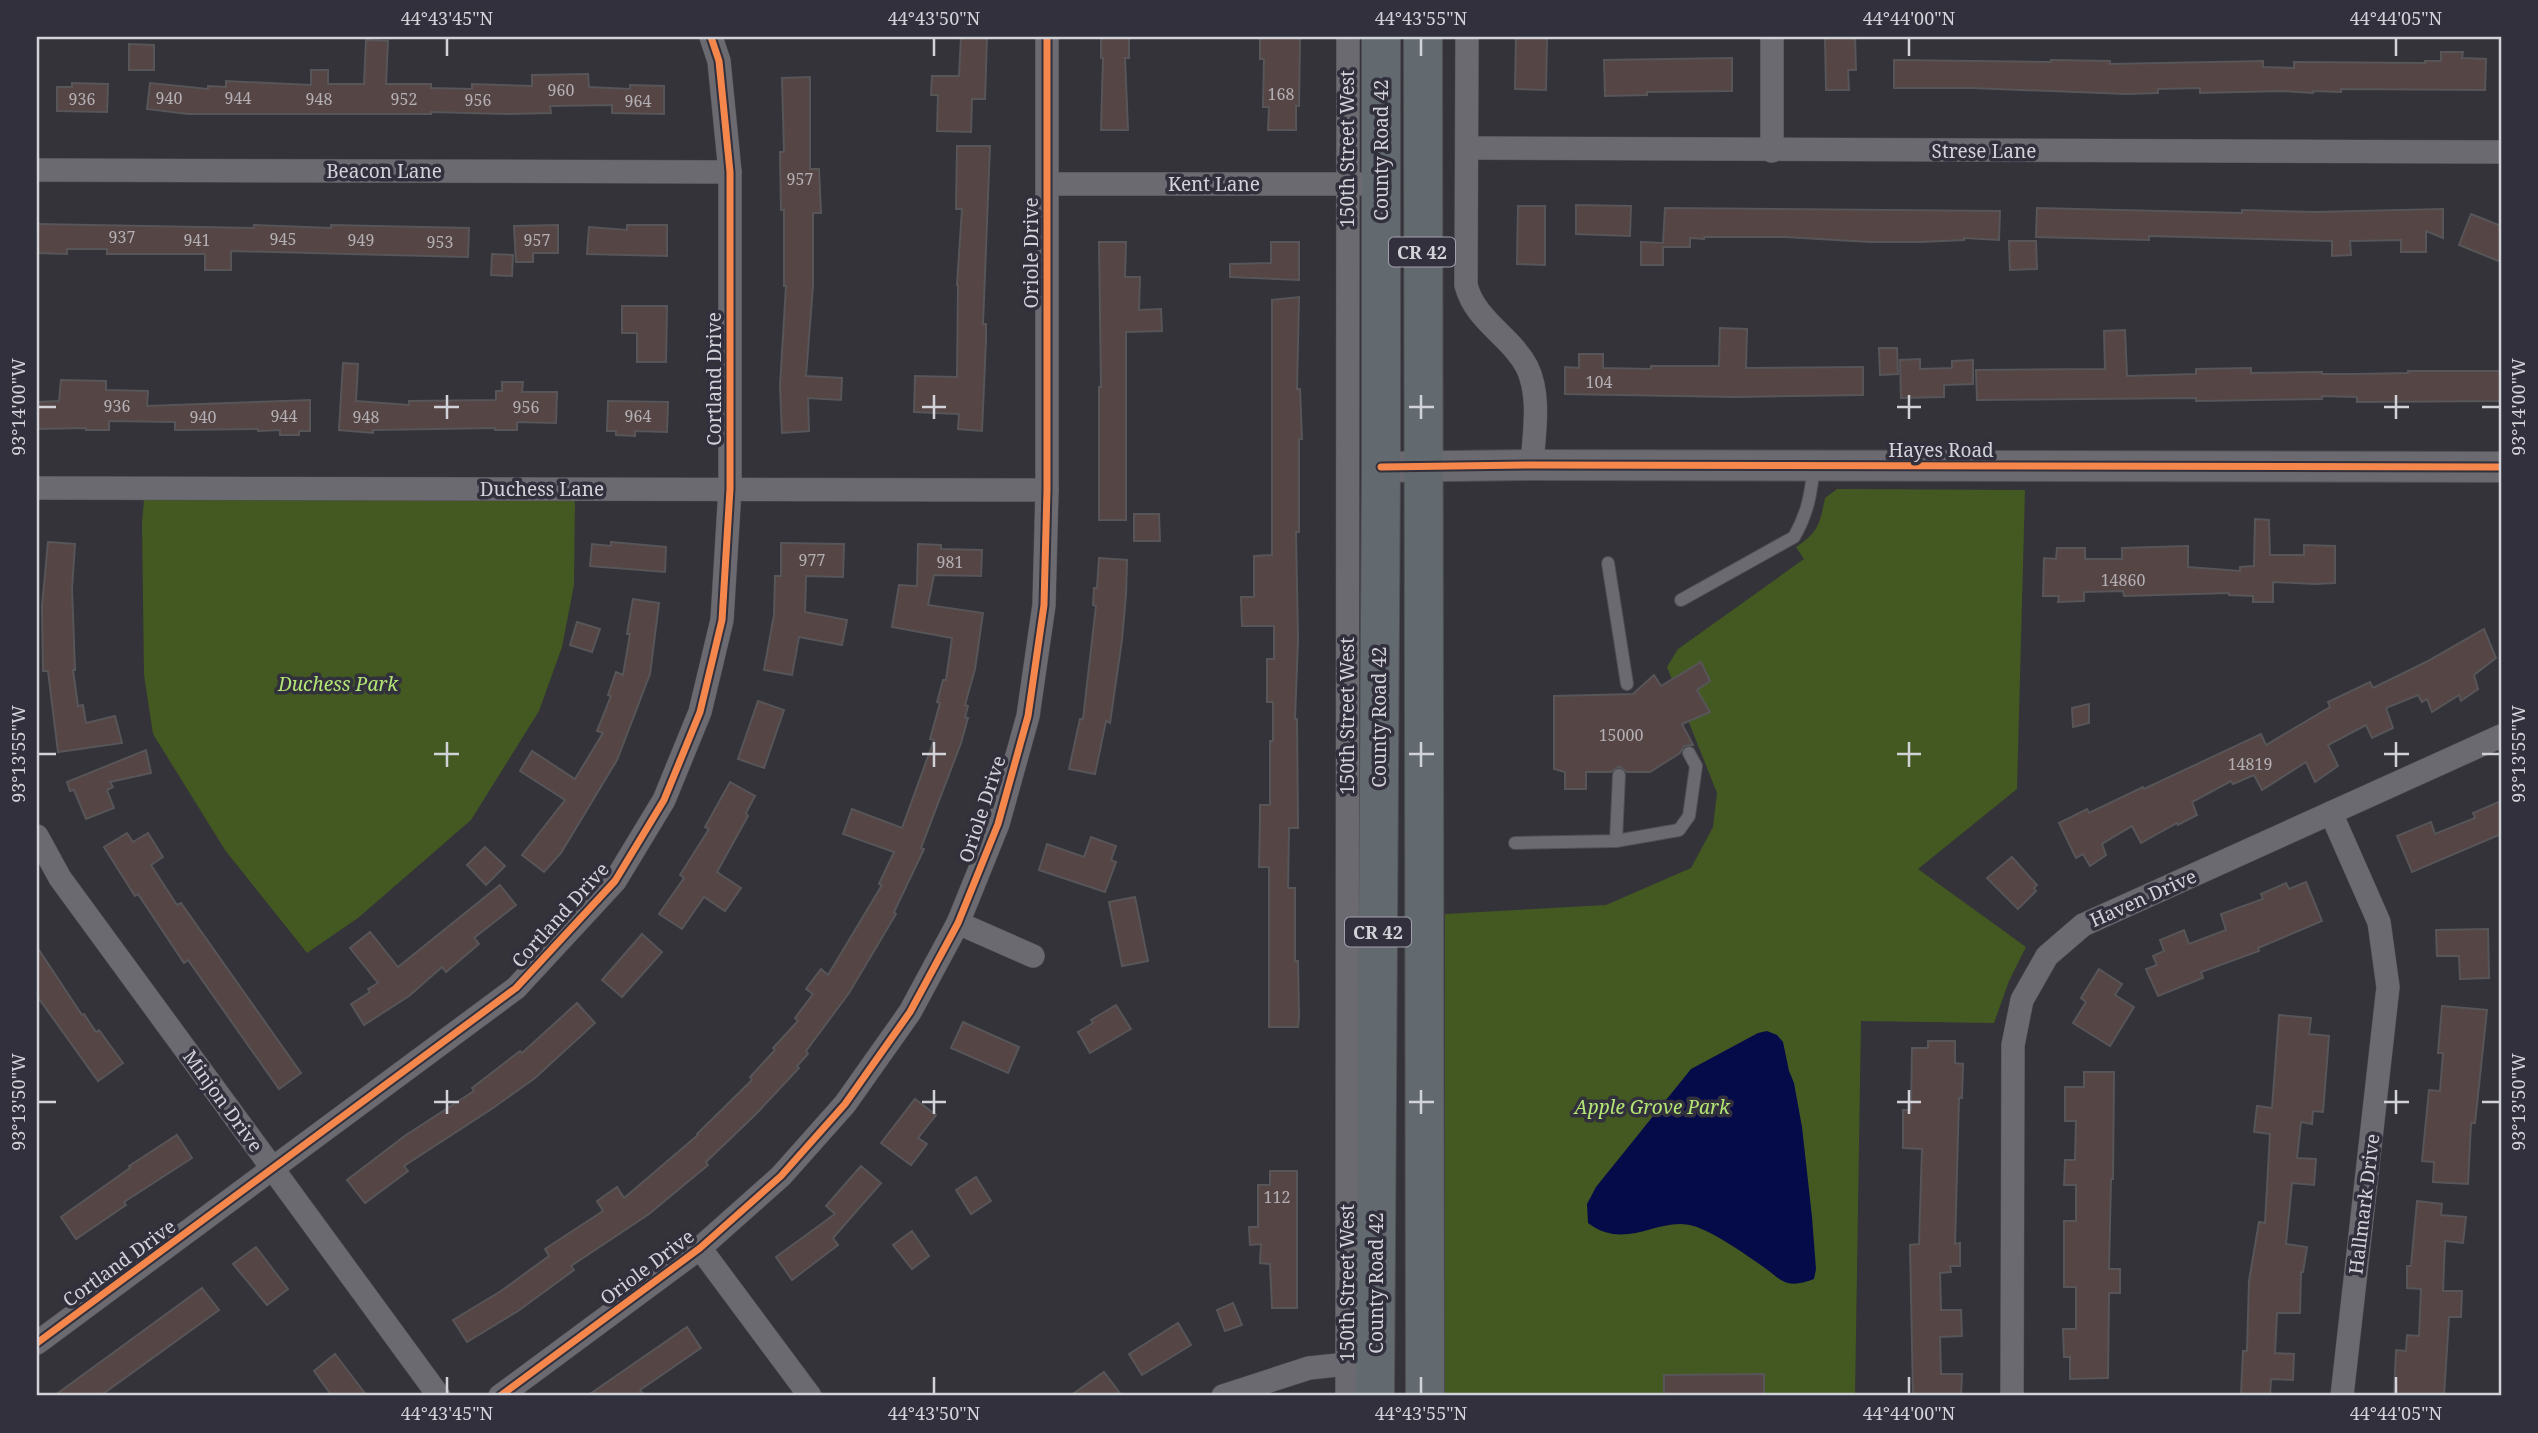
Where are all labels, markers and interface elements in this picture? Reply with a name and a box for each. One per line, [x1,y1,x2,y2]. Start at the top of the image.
text: 44°43'45"N [401,6,494,30]
text: 44°43'50"N [888,6,981,30]
text: 44°43'55"N [1375,6,1468,30]
text: 44°44'00"N [1863,6,1956,30]
text: 44°44'05"N [2350,6,2443,30]
street label: 150th Street West [1334,70,1360,228]
house number: 960 [548,79,574,101]
street label: County Road 42 [1368,79,1394,221]
house number: 168 [1268,83,1294,105]
house number: 940 [156,87,182,109]
house number: 944 [225,87,251,109]
house number: 936 [69,88,95,110]
house number: 948 [306,88,332,110]
house number: 952 [391,88,417,110]
house number: 956 [465,89,491,111]
house number: 964 [625,90,651,112]
street label: Strese Lane [1932,138,2036,164]
street label: Beacon Lane [326,158,442,184]
house number: 957 [787,168,813,190]
street label: Kent Lane [1168,171,1260,197]
street label: Oriole Drive [1018,197,1044,309]
house number: 937 [109,226,135,248]
house number: 945 [270,228,296,250]
house number: 941 [184,229,210,251]
house number: 949 [348,229,374,251]
house number: 957 [524,229,550,251]
house number: 953 [427,231,453,253]
road number: CR 42 [1389,238,1455,266]
street label: Cortland Drive [701,312,727,446]
text: 93°14'00"W [6,358,30,456]
text: 93°14'00"W [2506,358,2530,456]
house number: 104 [1586,371,1612,393]
house number: 936 [104,395,130,417]
house number: 956 [513,396,539,418]
house number: 944 [271,405,297,427]
house number: 964 [625,405,651,427]
house number: 940 [190,406,216,428]
house number: 948 [353,406,379,428]
street label: Hayes Road [1888,437,1994,463]
street label: Duchess Lane [480,476,604,502]
house number: 977 [799,549,825,571]
house number: 981 [937,551,963,573]
house number: 14860 [2101,569,2145,591]
street label: 150th Street West [1334,637,1360,795]
street label: County Road 42 [1366,646,1392,788]
park label: Duchess Park [277,671,399,697]
text: 93°13'55"W [6,705,30,803]
text: 93°13'55"W [2506,705,2530,803]
house number: 15000 [1599,724,1643,746]
street label: Oriole Drive [952,752,1012,866]
house number: 14819 [2228,753,2272,775]
street label: Cortland Drive [506,857,614,973]
street label: Haven Drive [2086,863,2200,933]
road number: CR 42 [1345,917,1411,946]
street label: Minjon Drive [177,1045,269,1157]
text: 93°13'50"W [6,1053,30,1151]
text: 93°13'50"W [2506,1053,2530,1151]
park label: Apple Grove Park [1572,1094,1731,1120]
street label: Hallmark Drive [2342,1132,2386,1276]
house number: 112 [1264,1186,1290,1208]
street label: 150th Street West [1334,1204,1360,1362]
street label: County Road 42 [1363,1212,1389,1354]
street label: Cortland Drive [57,1213,181,1313]
street label: Oriole Drive [595,1223,699,1311]
text: 44°43'45"N [401,1401,494,1425]
text: 44°43'50"N [888,1401,981,1425]
text: 44°43'55"N [1375,1401,1468,1425]
text: 44°44'00"N [1863,1401,1956,1425]
text: 44°44'05"N [2350,1401,2443,1425]

